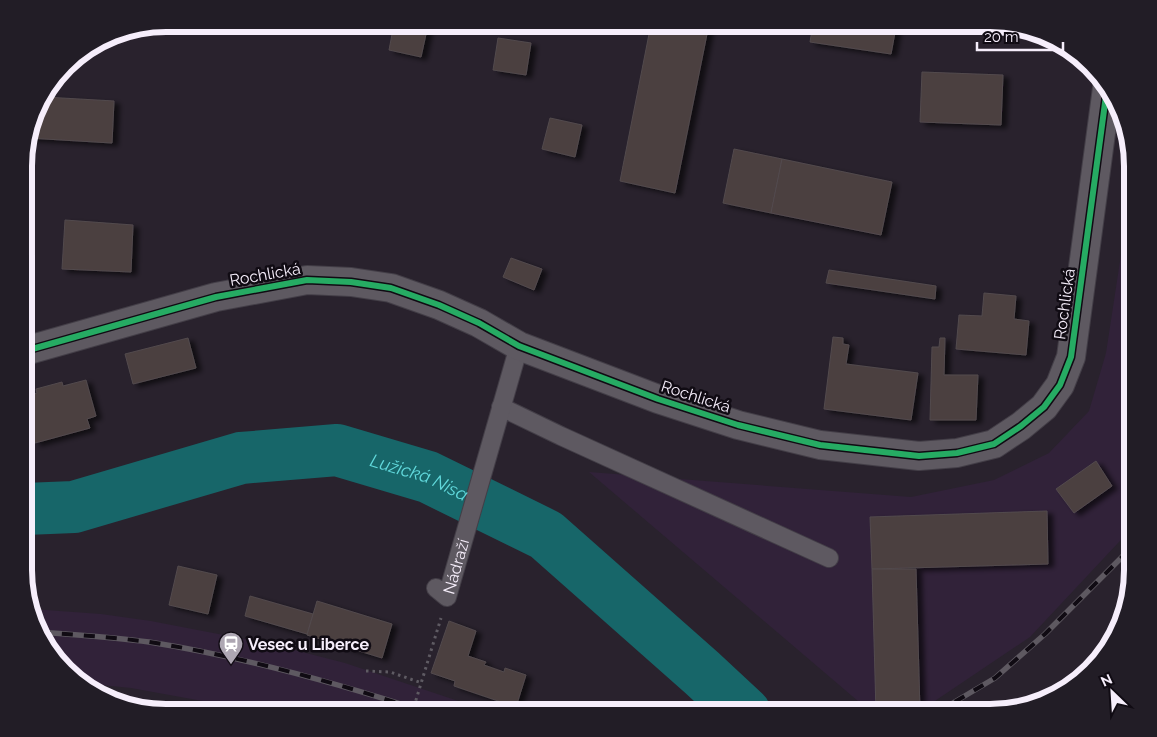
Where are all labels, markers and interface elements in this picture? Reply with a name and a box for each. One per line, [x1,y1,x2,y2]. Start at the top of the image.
scale bar [977,20,1063,52]
text: 20 m [984,28,1019,46]
street label: Rochlická [228,259,302,290]
street label: Rochlická [1050,267,1079,341]
street label: Rochlická [659,376,733,417]
water label: Lužická Nisa [368,449,472,505]
street label: Nádraží [439,536,473,596]
station icon: Vesec u Liberce [218,631,244,665]
place label: Vesec u Liberce [248,635,370,654]
north arrow [1087,667,1137,717]
text: N [1098,671,1115,690]

